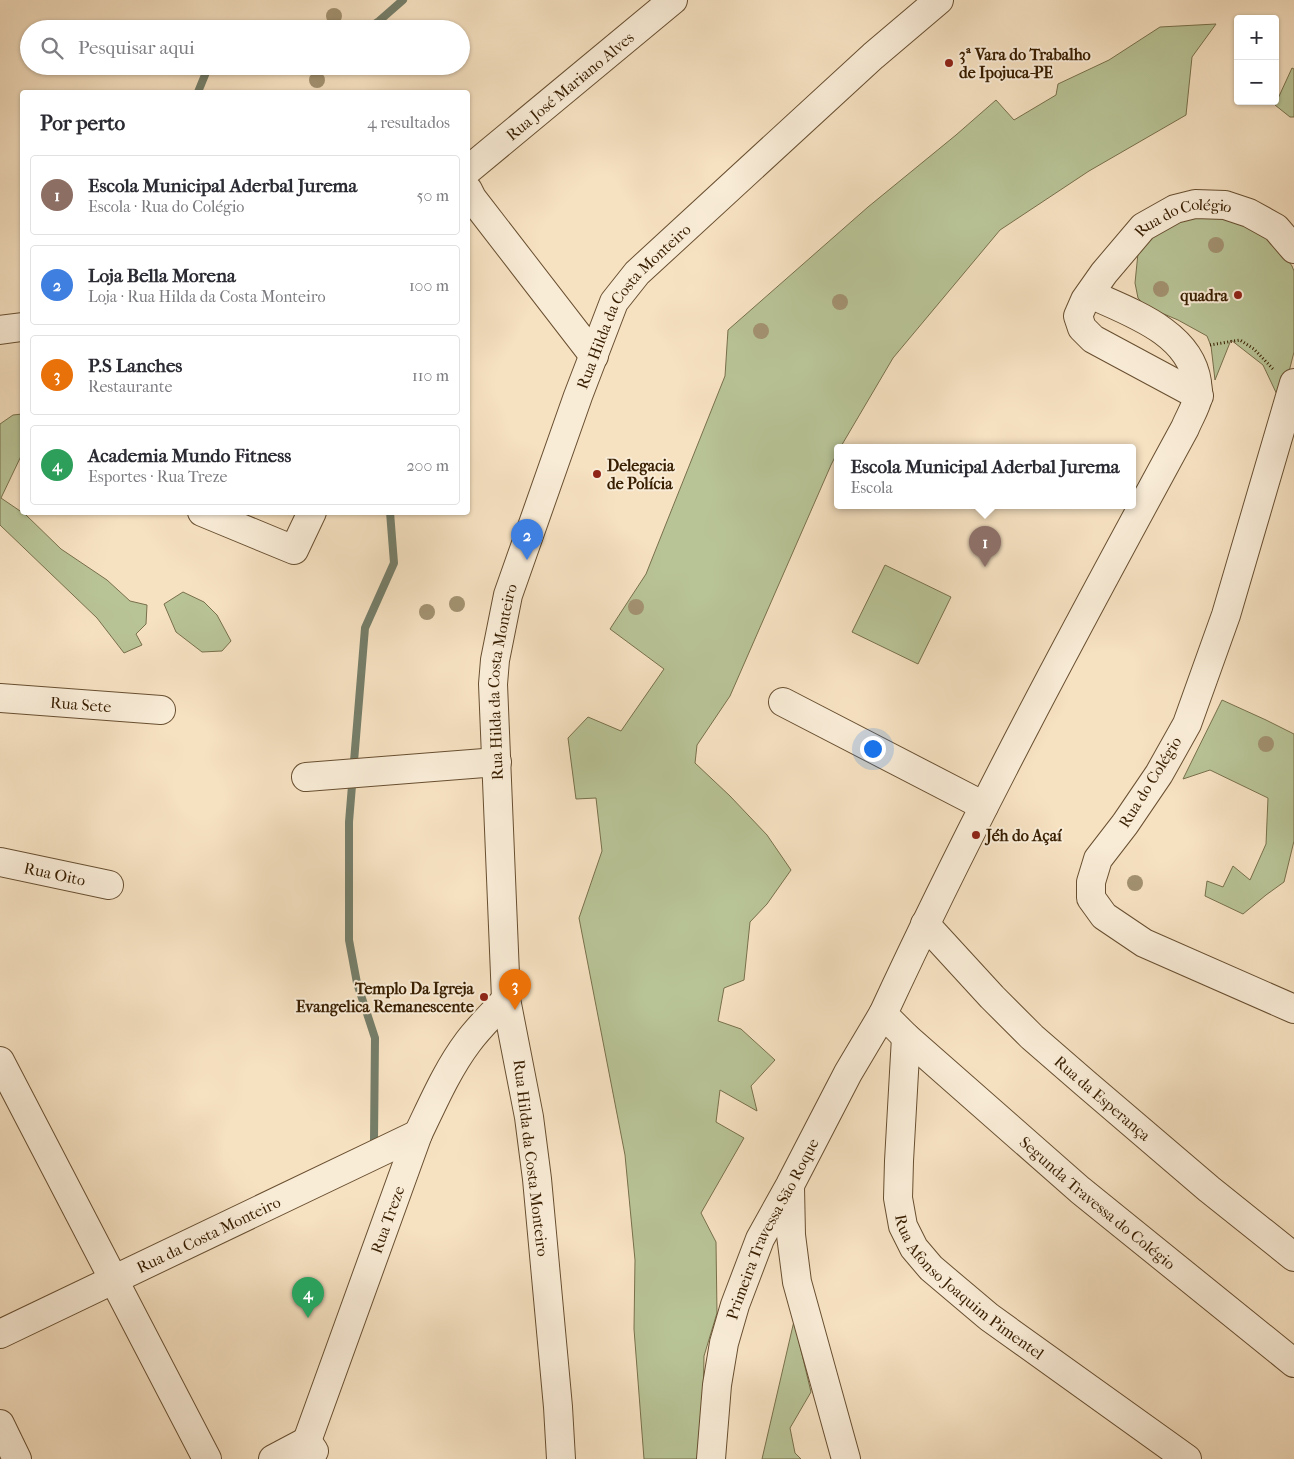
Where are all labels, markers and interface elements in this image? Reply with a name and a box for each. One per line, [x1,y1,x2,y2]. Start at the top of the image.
map controls [1234,15,1279,105]
button: + [1234,15,1279,60]
search box [20,20,470,75]
street label: Rua José Mariano Alves [502,27,637,144]
icon: search [38,34,66,62]
text: Pesquisar aqui [78,37,195,59]
place label: 3ª Vara do Trabalho de Ipojuca-PE [959,45,1091,83]
marker: 3ª Vara do Trabalho de Ipojuca-PE [943,57,955,69]
button: − [1234,60,1279,105]
text: Por perto [40,111,125,135]
text: 4 resultados [367,113,450,132]
text: Escola Municipal Aderbal Jurema [88,175,357,197]
text: 1 [54,186,60,205]
text: 50 m [417,186,449,205]
street label: Rua do Colégio [1130,194,1235,240]
text: Escola · Rua do Colégio [88,197,244,216]
street label: Rua Hilda da Costa Monteiro [572,219,694,391]
text: Loja Bella Morena [88,265,236,287]
text: 2 [53,276,61,295]
text: 100 m [409,276,449,295]
place label: quadra [1180,286,1229,306]
text: Loja · Rua Hilda da Costa Monteiro [88,287,326,306]
marker: quadra [1232,289,1244,301]
text: P.S Lanches [88,355,182,377]
text: 3 [54,366,60,385]
text: 110 m [412,366,449,385]
text: Restaurante [88,377,172,396]
popup [834,444,1136,509]
text: Academia Mundo Fitness [88,445,291,467]
text: 4 [52,456,62,475]
text: 200 m [406,456,449,475]
place label: Delegacia de Polícia [607,456,675,493]
text: Escola Municipal Aderbal Jurema [850,456,1120,478]
text: Esportes · Rua Treze [88,467,227,486]
marker: Delegacia de Polícia [591,468,603,480]
text: Escola [850,478,893,497]
pin: 2 [511,519,543,560]
pin: 1 [969,526,1001,567]
street label: Rua Hilda da Costa Monteiro [483,581,521,781]
street label: Rua Sete [50,692,112,716]
street label: Rua do Colégio [1114,733,1186,831]
your location [860,736,886,762]
place label: Jéh do Açaí [984,826,1063,846]
marker: Jéh do Açaí [970,829,982,841]
street label: Rua Oito [22,858,87,889]
pin: 3 [499,969,531,1010]
place label: Templo Da Igreja Evangelica Remanescente [296,979,475,1017]
marker: Templo Da Igreja Evangelica Remanescente [478,991,490,1003]
street label: Rua da Esperança [1051,1051,1155,1145]
street label: Rua Hilda da Costa Monteiro [509,1059,553,1257]
street label: Segunda Travessa do Colégio [1016,1132,1180,1273]
street label: Primeira Travessa São Roque [722,1135,822,1322]
street label: Rua Treze [366,1183,408,1256]
street label: Rua da Costa Monteiro [133,1192,283,1277]
street label: Rua Afonso Joaquim Pimentel [892,1213,1048,1363]
pin: 4 [292,1277,324,1318]

